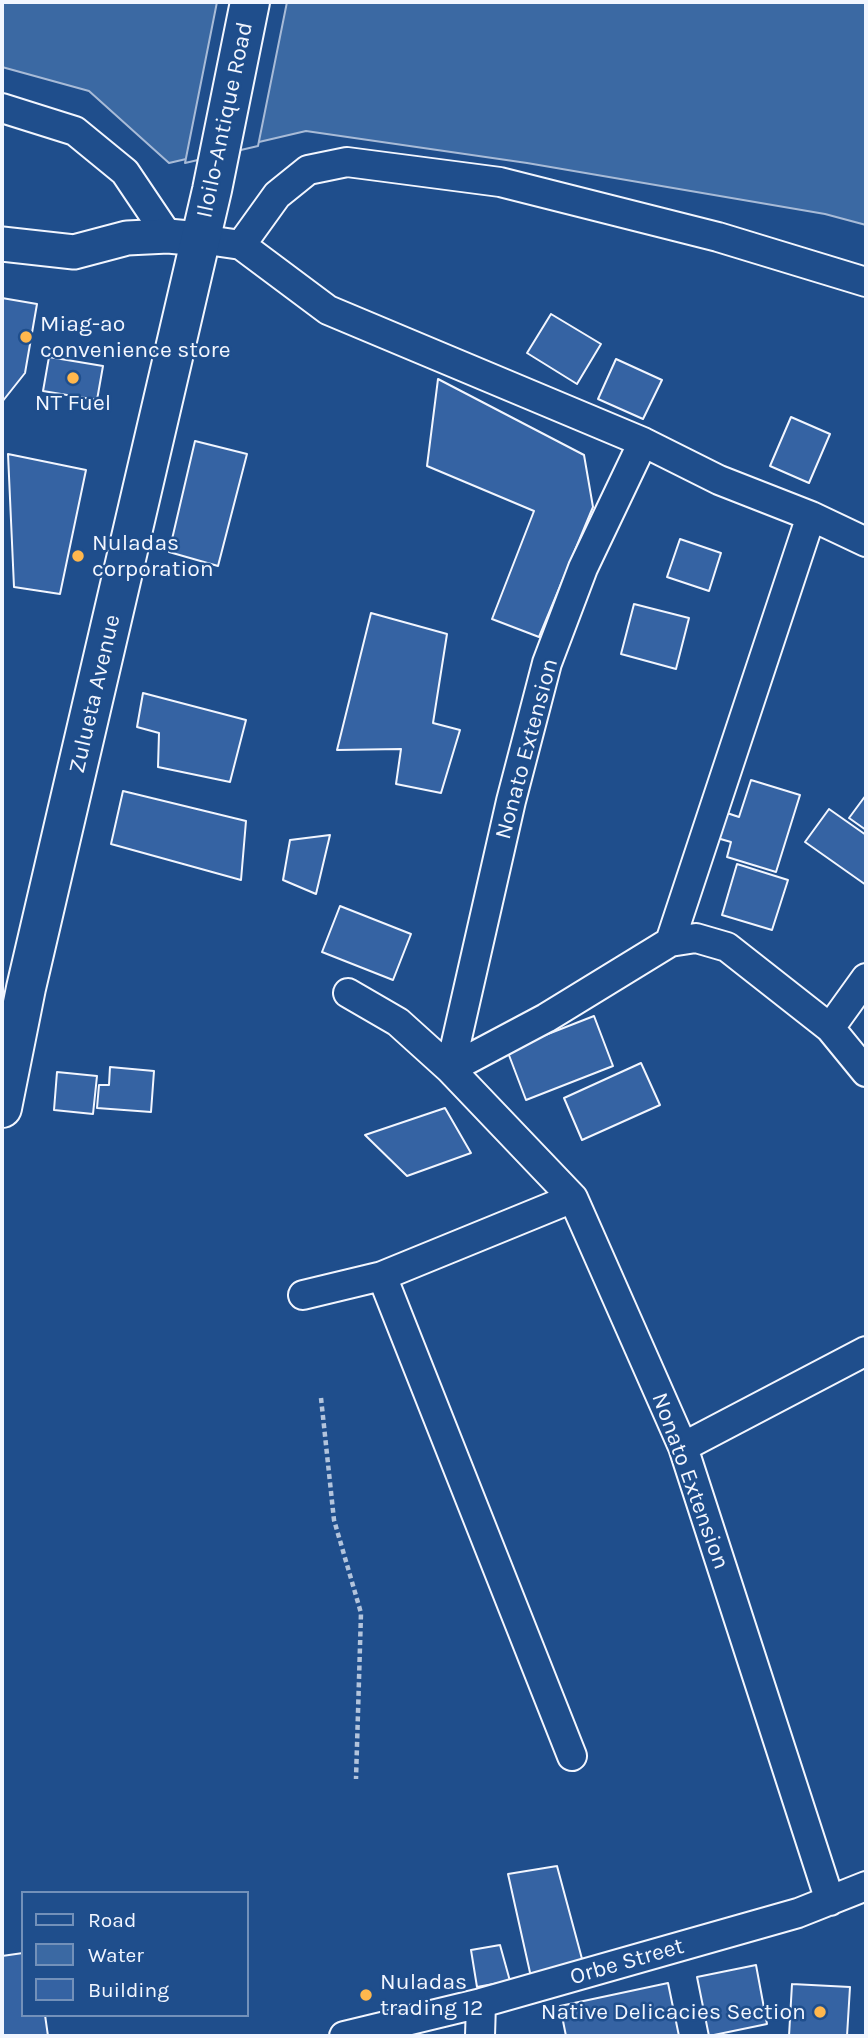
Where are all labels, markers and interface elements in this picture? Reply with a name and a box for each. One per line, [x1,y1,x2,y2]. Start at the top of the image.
street label: Iloilo-Antique Road [191,20,259,220]
place label: Miag-ao convenience store [40,310,231,364]
marker: Miag-ao convenience store [18,329,34,345]
marker: NT Fuel [65,370,81,386]
place label: NT Fuel [35,389,111,417]
place label: Nuladas corporation [92,529,214,583]
marker: Nuladas corporation [70,548,86,564]
street label: Zulueta Avenue [63,612,127,776]
street label: Nonato Extension [490,656,564,842]
street label: Nonato Extension [645,1389,735,1573]
legend [21,1891,248,2017]
text: Road [88,1908,136,1932]
street label: Orbe Street [567,1933,687,1991]
text: Water [88,1943,144,1967]
place label: Nuladas trading 12 [380,1968,483,2022]
text: Building [88,1978,169,2002]
marker: Nuladas trading 12 [358,1987,374,2003]
place label: Native Delicacies Section [541,1998,806,2026]
marker: Native Delicacies Section [812,2004,828,2020]

